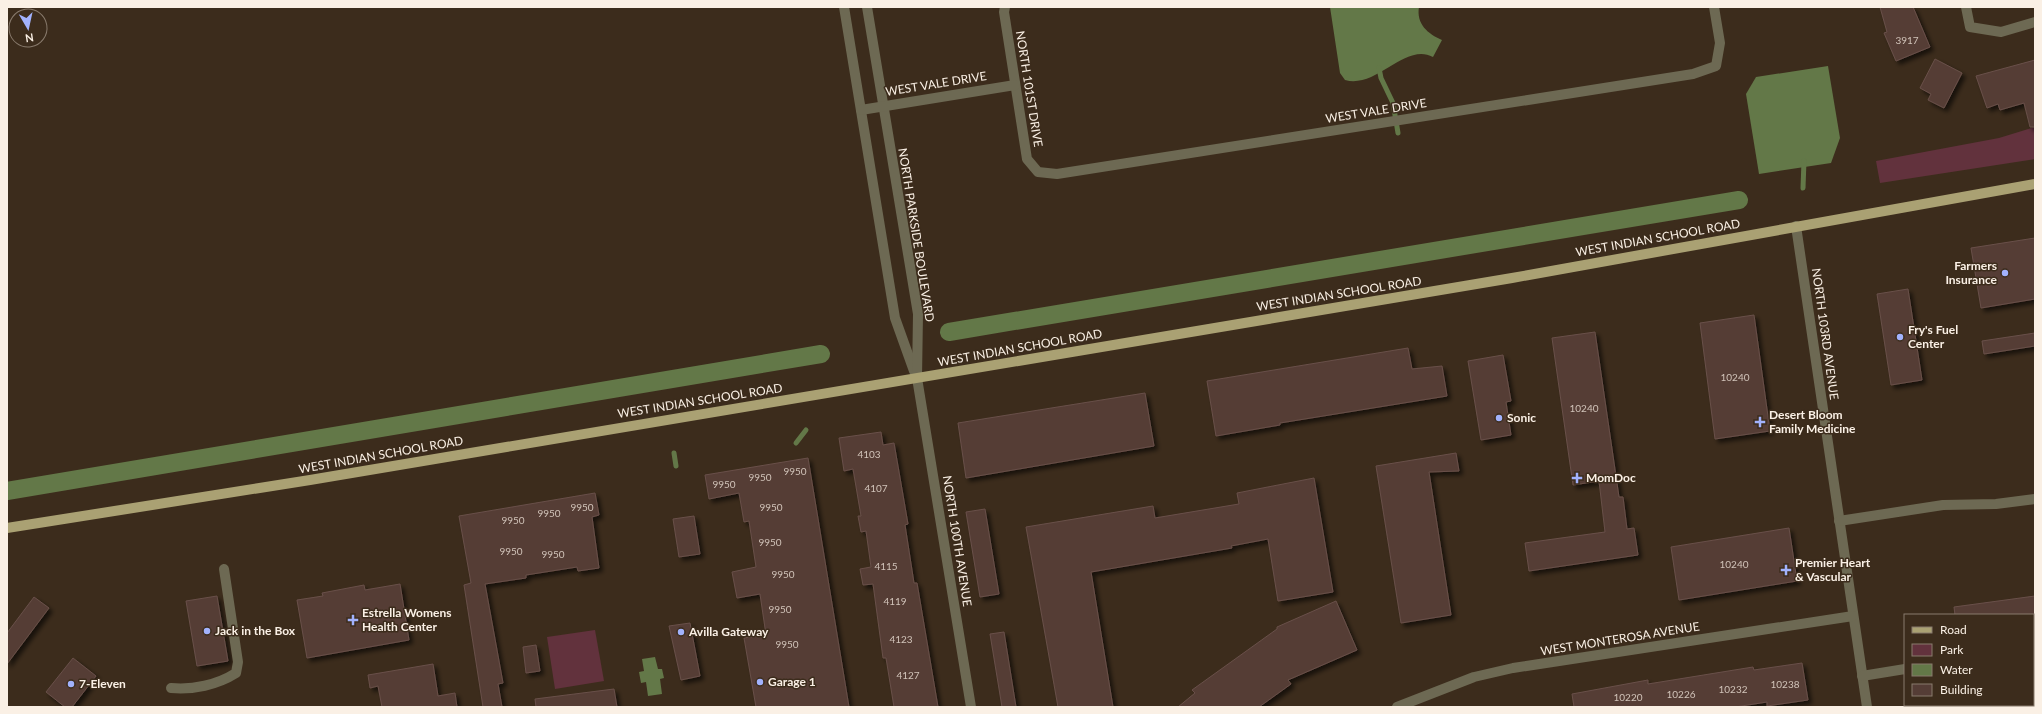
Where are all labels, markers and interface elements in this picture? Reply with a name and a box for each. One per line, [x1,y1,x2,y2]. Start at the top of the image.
north arrow [8,8,48,48]
street label: NORTH 101ST DRIVE [1013,30,1046,148]
text: N [24,31,35,45]
house number: 3917 [1895,34,1919,46]
street label: WEST VALE DRIVE [884,68,988,99]
street label: WEST VALE DRIVE [1324,95,1428,126]
street label: NORTH PARKSIDE BOULEVARD [895,147,938,323]
street label: WEST INDIAN SCHOOL ROAD [1574,216,1741,259]
place label: Farmers Insurance [1945,258,1998,287]
street label: NORTH 103RD AVENUE [1809,267,1842,401]
marker: Farmers Insurance [2000,268,2010,278]
street label: WEST INDIAN SCHOOL ROAD [1255,273,1423,314]
place label: Fry's Fuel Center [1908,322,1958,351]
street label: WEST INDIAN SCHOOL ROAD [936,326,1103,369]
marker: Fry's Fuel Center [1895,332,1905,342]
house number: 10240 [1720,371,1750,383]
street label: WEST INDIAN SCHOOL ROAD [616,380,784,421]
house number: 10240 [1569,402,1599,414]
place label: Desert Bloom Family Medicine [1769,407,1856,436]
place label: Sonic [1507,410,1536,425]
marker: Sonic [1494,413,1504,423]
marker: Desert Bloom Family Medicine [1754,416,1766,428]
street label: WEST INDIAN SCHOOL ROAD [297,433,464,476]
house number: 4103 [857,448,881,460]
house number: 9950 [783,465,807,477]
place label: MomDoc [1586,470,1636,485]
house number: 9950 [748,471,772,483]
marker: MomDoc [1571,472,1583,484]
street label: NORTH 100TH AVENUE [940,474,975,608]
house number: 9950 [712,478,736,490]
house number: 4107 [864,482,888,494]
house number: 9950 [570,501,594,513]
house number: 9950 [759,501,783,513]
house number: 9950 [537,507,561,519]
house number: 9950 [501,514,525,526]
house number: 9950 [758,536,782,548]
house number: 9950 [499,545,523,557]
house number: 9950 [541,548,565,560]
place label: Premier Heart & Vascular [1795,555,1871,584]
house number: 10240 [1719,558,1749,570]
house number: 4115 [874,560,898,572]
marker: Premier Heart & Vascular [1780,564,1792,576]
house number: 9950 [771,568,795,580]
house number: 4119 [883,595,907,607]
house number: 9950 [768,603,792,615]
place label: Estrella Womens Health Center [362,605,451,634]
marker: Estrella Womens Health Center [347,614,359,626]
legend [1904,614,2034,706]
street label: WEST MONTEROSA AVENUE [1539,619,1701,658]
text: Road [1940,622,1967,637]
place label: Jack in the Box [215,623,296,638]
place label: Avilla Gateway [688,624,769,639]
marker: Jack in the Box [202,626,212,636]
marker: Avilla Gateway [676,627,686,637]
house number: 4123 [889,633,913,645]
house number: 9950 [775,638,799,650]
text: Park [1940,642,1964,657]
text: Water [1940,662,1973,677]
house number: 4127 [896,669,920,681]
place label: Garage 1 [768,674,816,689]
place label: 7-Eleven [79,676,126,691]
marker: Garage 1 [755,677,765,687]
house number: 10238 [1770,678,1800,690]
marker: 7-Eleven [66,679,76,689]
text: Building [1940,682,1983,697]
house number: 10232 [1718,683,1748,695]
house number: 10226 [1666,688,1696,700]
house number: 10220 [1613,691,1643,703]

